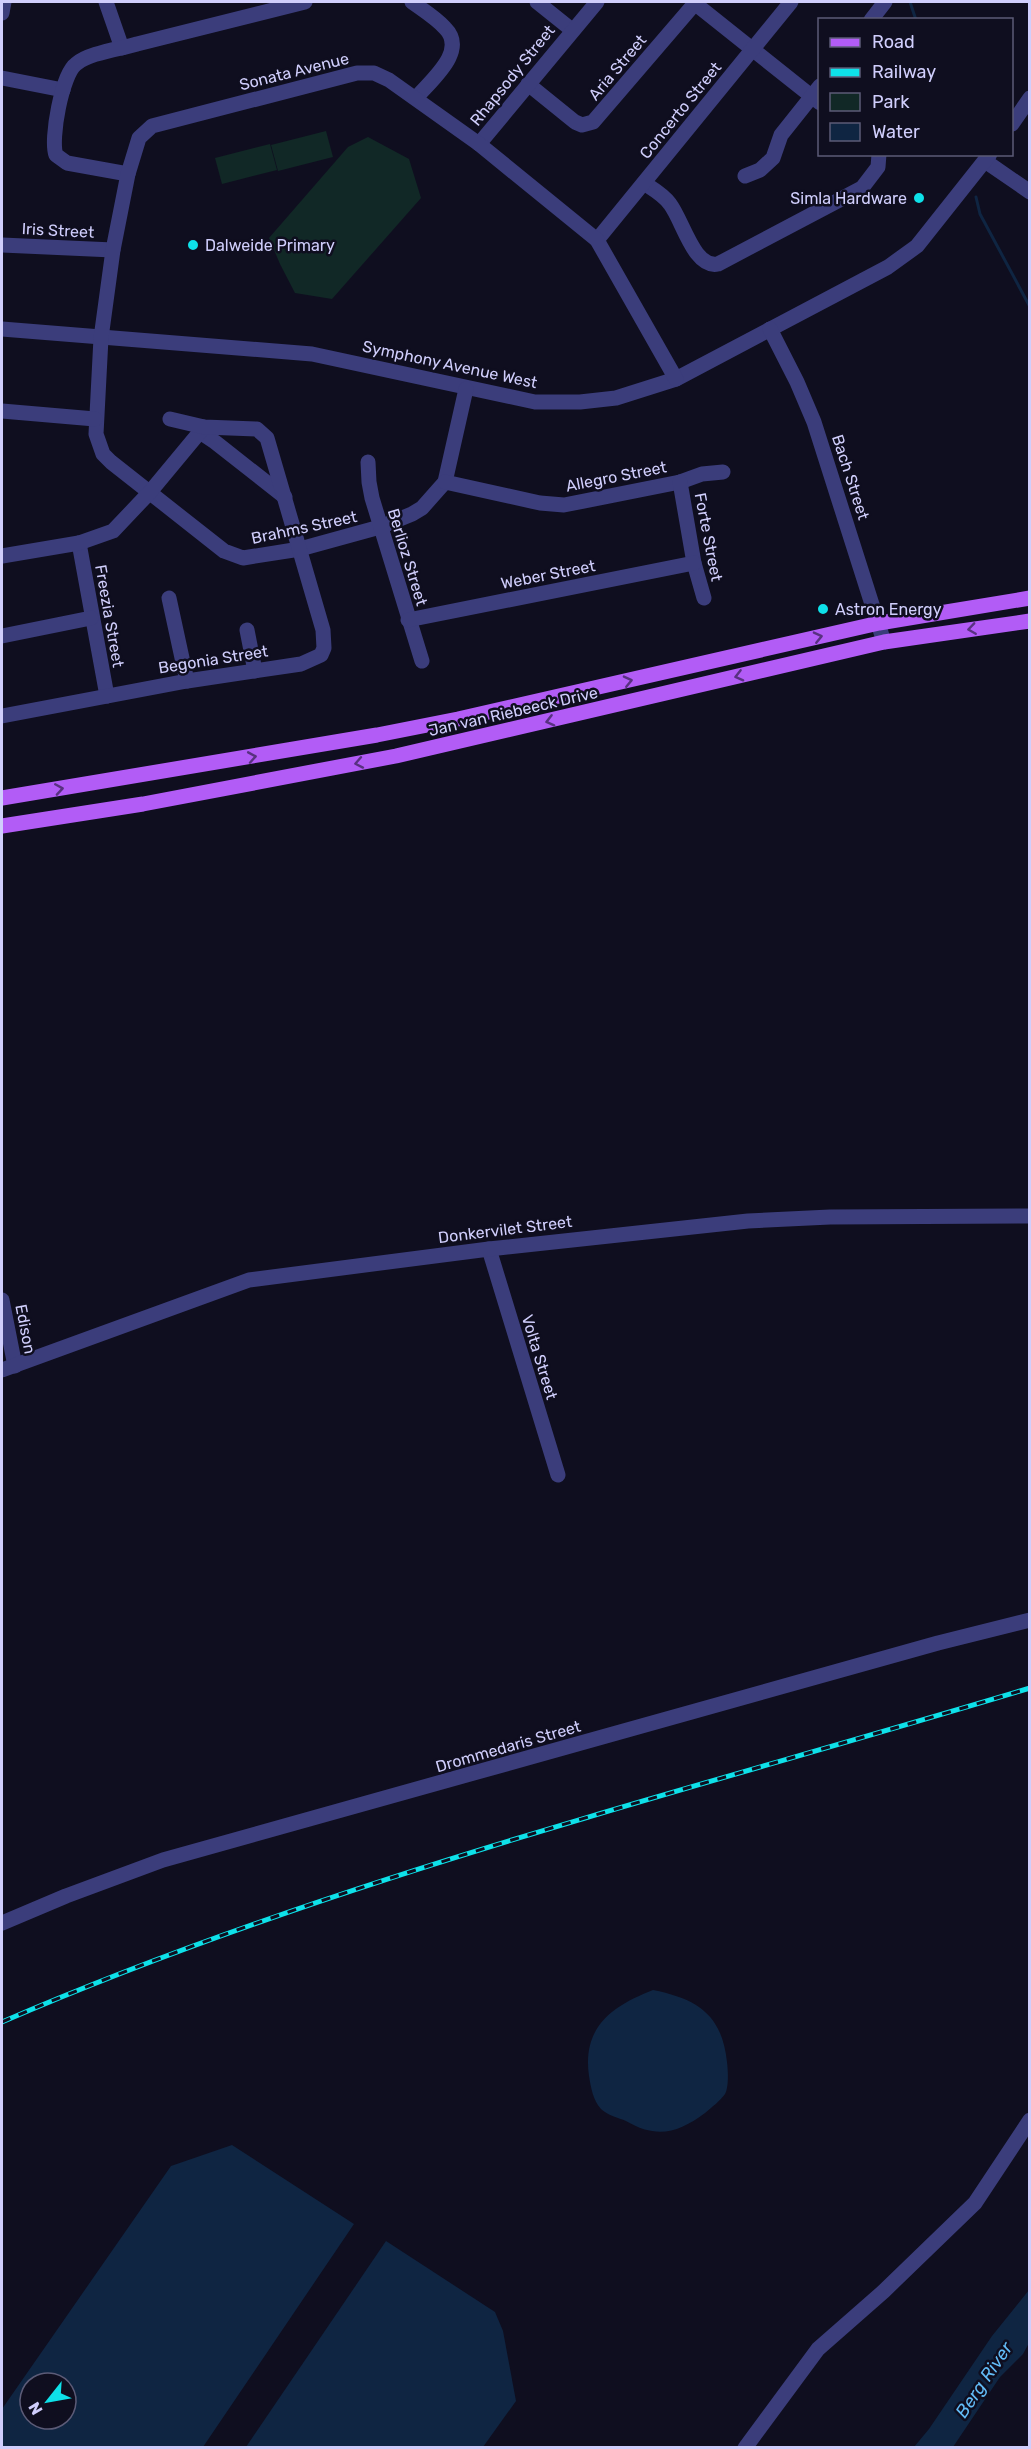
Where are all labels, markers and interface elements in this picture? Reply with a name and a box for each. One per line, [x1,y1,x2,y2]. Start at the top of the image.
legend [818,18,1013,156]
street label: Rhapsody Street [466,21,559,129]
street label: Aria Street [584,31,650,104]
text: Road [872,31,915,53]
street label: Sonata Avenue [237,49,351,94]
street label: Concerto Street [636,58,725,163]
text: Railway [872,61,936,83]
text: Park [872,91,910,113]
text: Water [872,121,920,143]
place label: Simla Hardware [790,189,907,208]
marker: Simla Hardware [912,191,926,205]
street label: Iris Street [21,219,95,242]
place label: Dalweide Primary [205,236,335,255]
marker: Dalweide Primary [186,238,200,252]
street label: Symphony Avenue West [361,337,539,392]
street label: Bach Street [828,432,873,522]
street label: Allegro Street [564,457,668,496]
street label: Forte Street [691,491,726,583]
street label: Berlioz Street [384,506,431,608]
street label: Brahms Street [249,507,359,548]
street label: Weber Street [499,556,597,593]
street label: Freezia Street [91,563,128,669]
place label: Astron Energy [835,600,942,619]
marker: Astron Energy [816,602,830,616]
one-way arrow [967,623,976,635]
one-way arrow [813,631,823,644]
street label: Begonia Street [157,641,269,678]
one-way arrow [735,668,745,681]
one-way arrow [623,675,633,688]
street label: Jan van Riebeeck Drive [427,683,600,740]
one-way arrow [545,714,555,727]
one-way arrow [246,751,256,764]
one-way arrow [355,756,365,769]
one-way arrow [55,784,64,796]
street label: Donkervilet Street [437,1212,573,1247]
street label: Edison [11,1303,40,1355]
street label: Volta Street [518,1312,561,1402]
street label: Drommedaris Street [433,1717,583,1776]
water label: Berg River [951,2337,1018,2422]
north arrow [18,2371,78,2431]
text: N [24,2399,47,2418]

